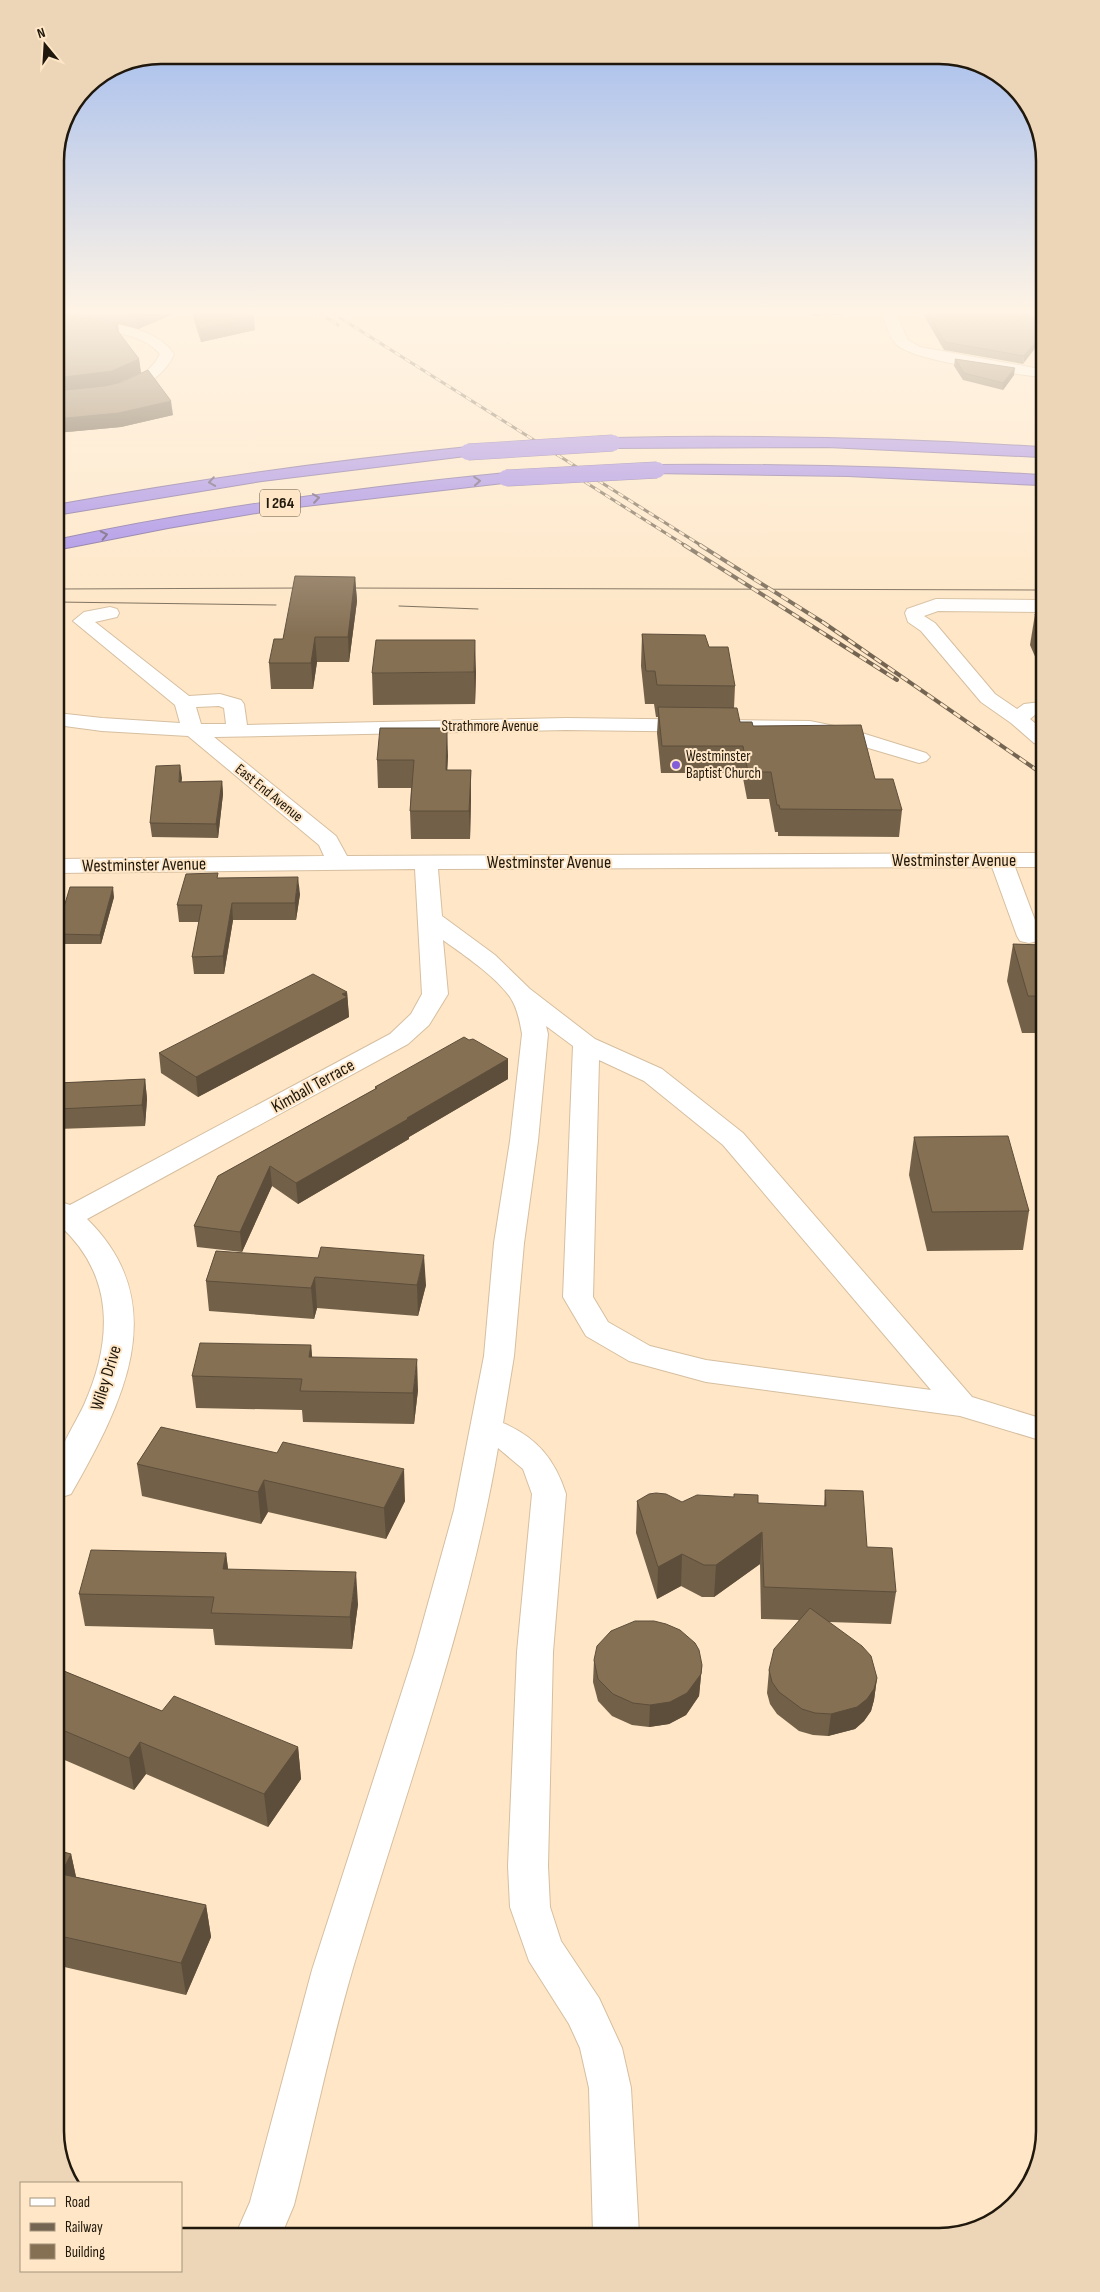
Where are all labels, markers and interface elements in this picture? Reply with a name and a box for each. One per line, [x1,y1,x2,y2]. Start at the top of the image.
north arrow [20,20,70,70]
text: N [35,24,47,42]
one-way arrow [474,475,482,486]
one-way arrow [207,477,216,487]
road number: I 264 [260,489,300,516]
one-way arrow [311,494,320,504]
one-way arrow [100,530,108,541]
street label: Strathmore Avenue [442,717,538,736]
place label: Westminster Baptist Church [686,747,761,783]
marker: Westminster Baptist Church [670,759,682,771]
street label: East End Avenue [231,760,307,826]
street label: Westminster Avenue [892,850,1016,871]
street label: Westminster Avenue [487,852,611,873]
street label: Westminster Avenue [82,853,206,877]
street label: Kimball Terrace [268,1055,358,1117]
street label: Wiley Drive [86,1343,126,1413]
legend [20,2182,182,2272]
text: Road [65,2193,90,2212]
text: Railway [65,2218,103,2237]
text: Building [65,2243,105,2262]

